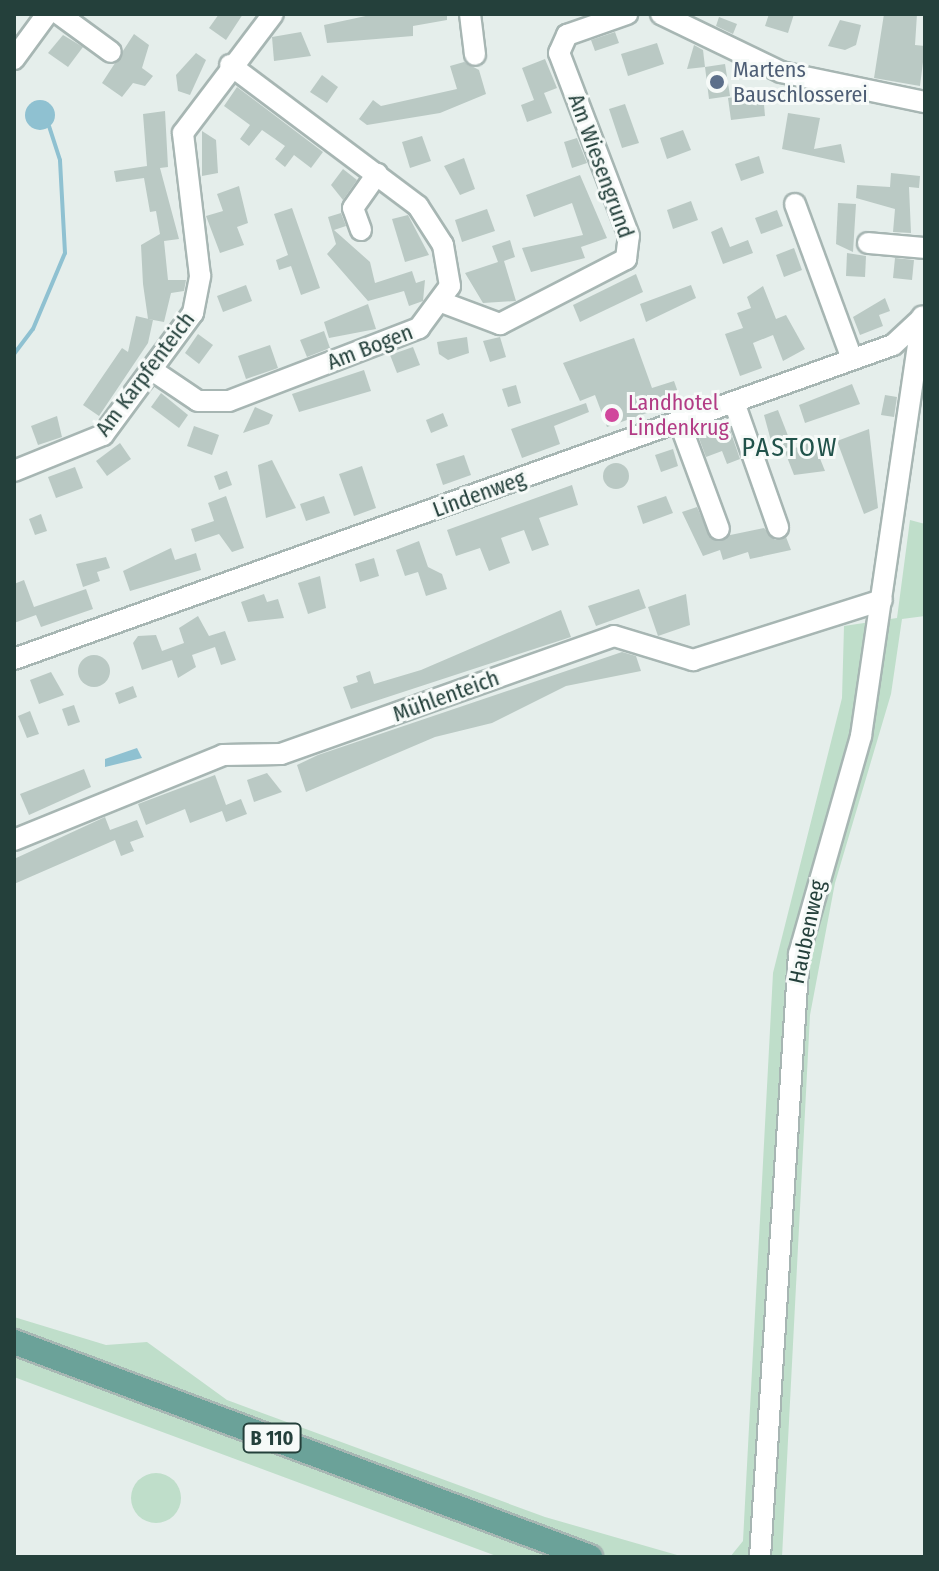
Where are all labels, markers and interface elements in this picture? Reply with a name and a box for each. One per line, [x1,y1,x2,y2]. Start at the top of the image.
place label: Martens Bauschlosserei [733,56,868,108]
marker: Martens Bauschlosserei [708,73,726,91]
street label: Am Wiesengrund [563,90,639,242]
street label: Am Karpfenteich [90,307,200,441]
street label: Am Bogen [323,319,417,375]
place label: Landhotel Lindenkrug [628,389,729,440]
marker: Landhotel Lindenkrug [603,406,621,424]
district label: PASTOW [742,432,838,464]
street label: Lindenweg [429,465,529,523]
street label: Mühlenteich [389,665,503,727]
street label: Haubenweg [783,878,831,986]
road number: B 110 [242,1422,302,1454]

